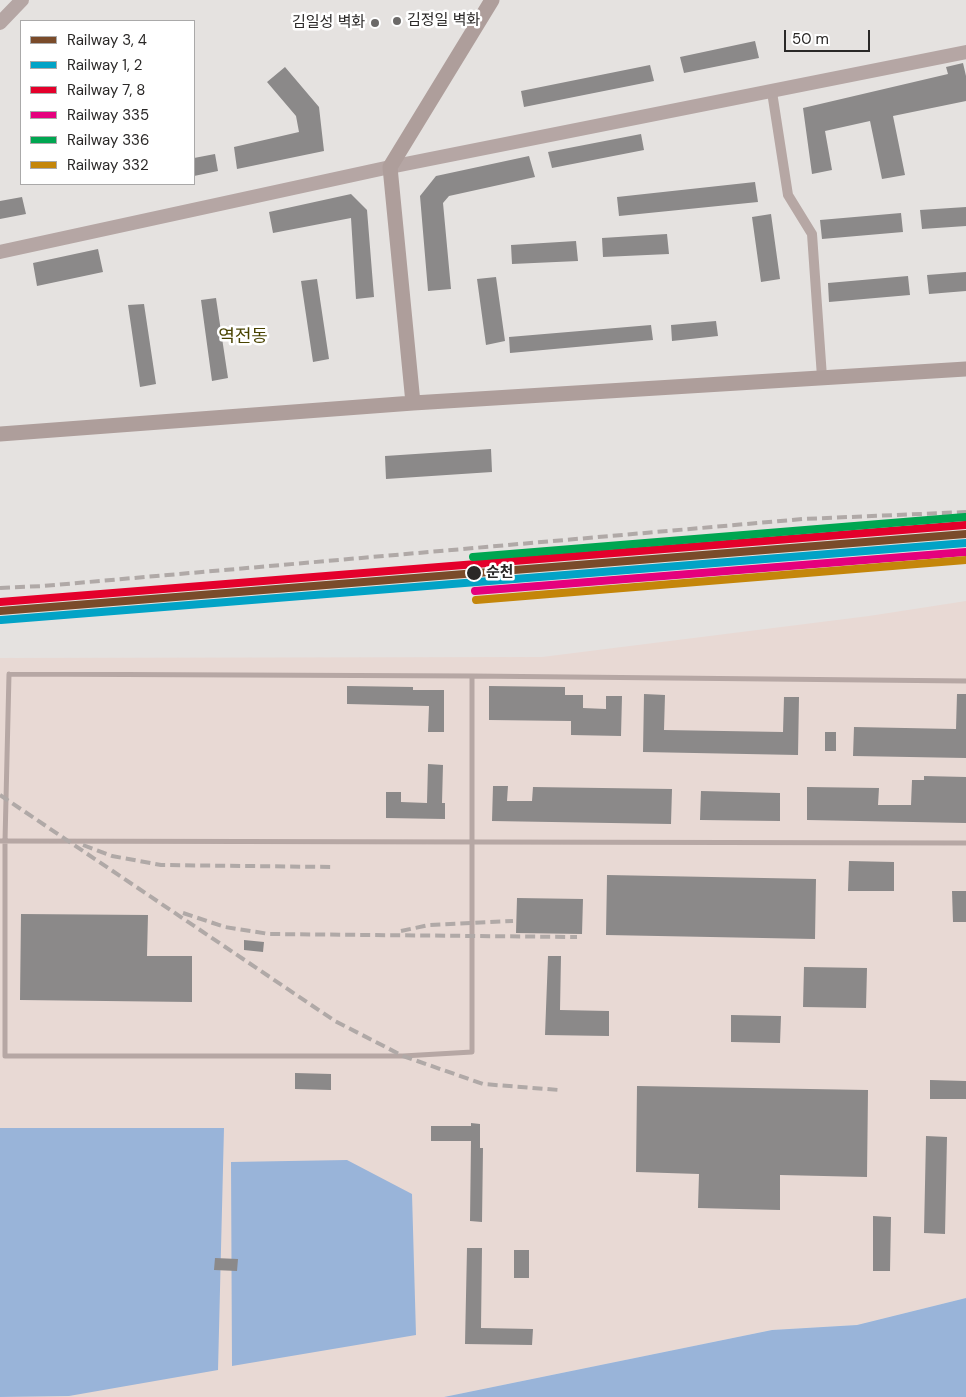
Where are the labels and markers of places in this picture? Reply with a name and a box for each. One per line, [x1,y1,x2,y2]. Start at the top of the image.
place label: 김정일 벽화 [407,12,480,30]
place label: 김일성 벽화 [292,14,365,32]
marker: 김정일 벽화 [391,15,403,27]
marker: 김일성 벽화 [369,17,381,29]
marker: 순천 [465,564,483,582]
place label: 순천 [486,564,514,582]

